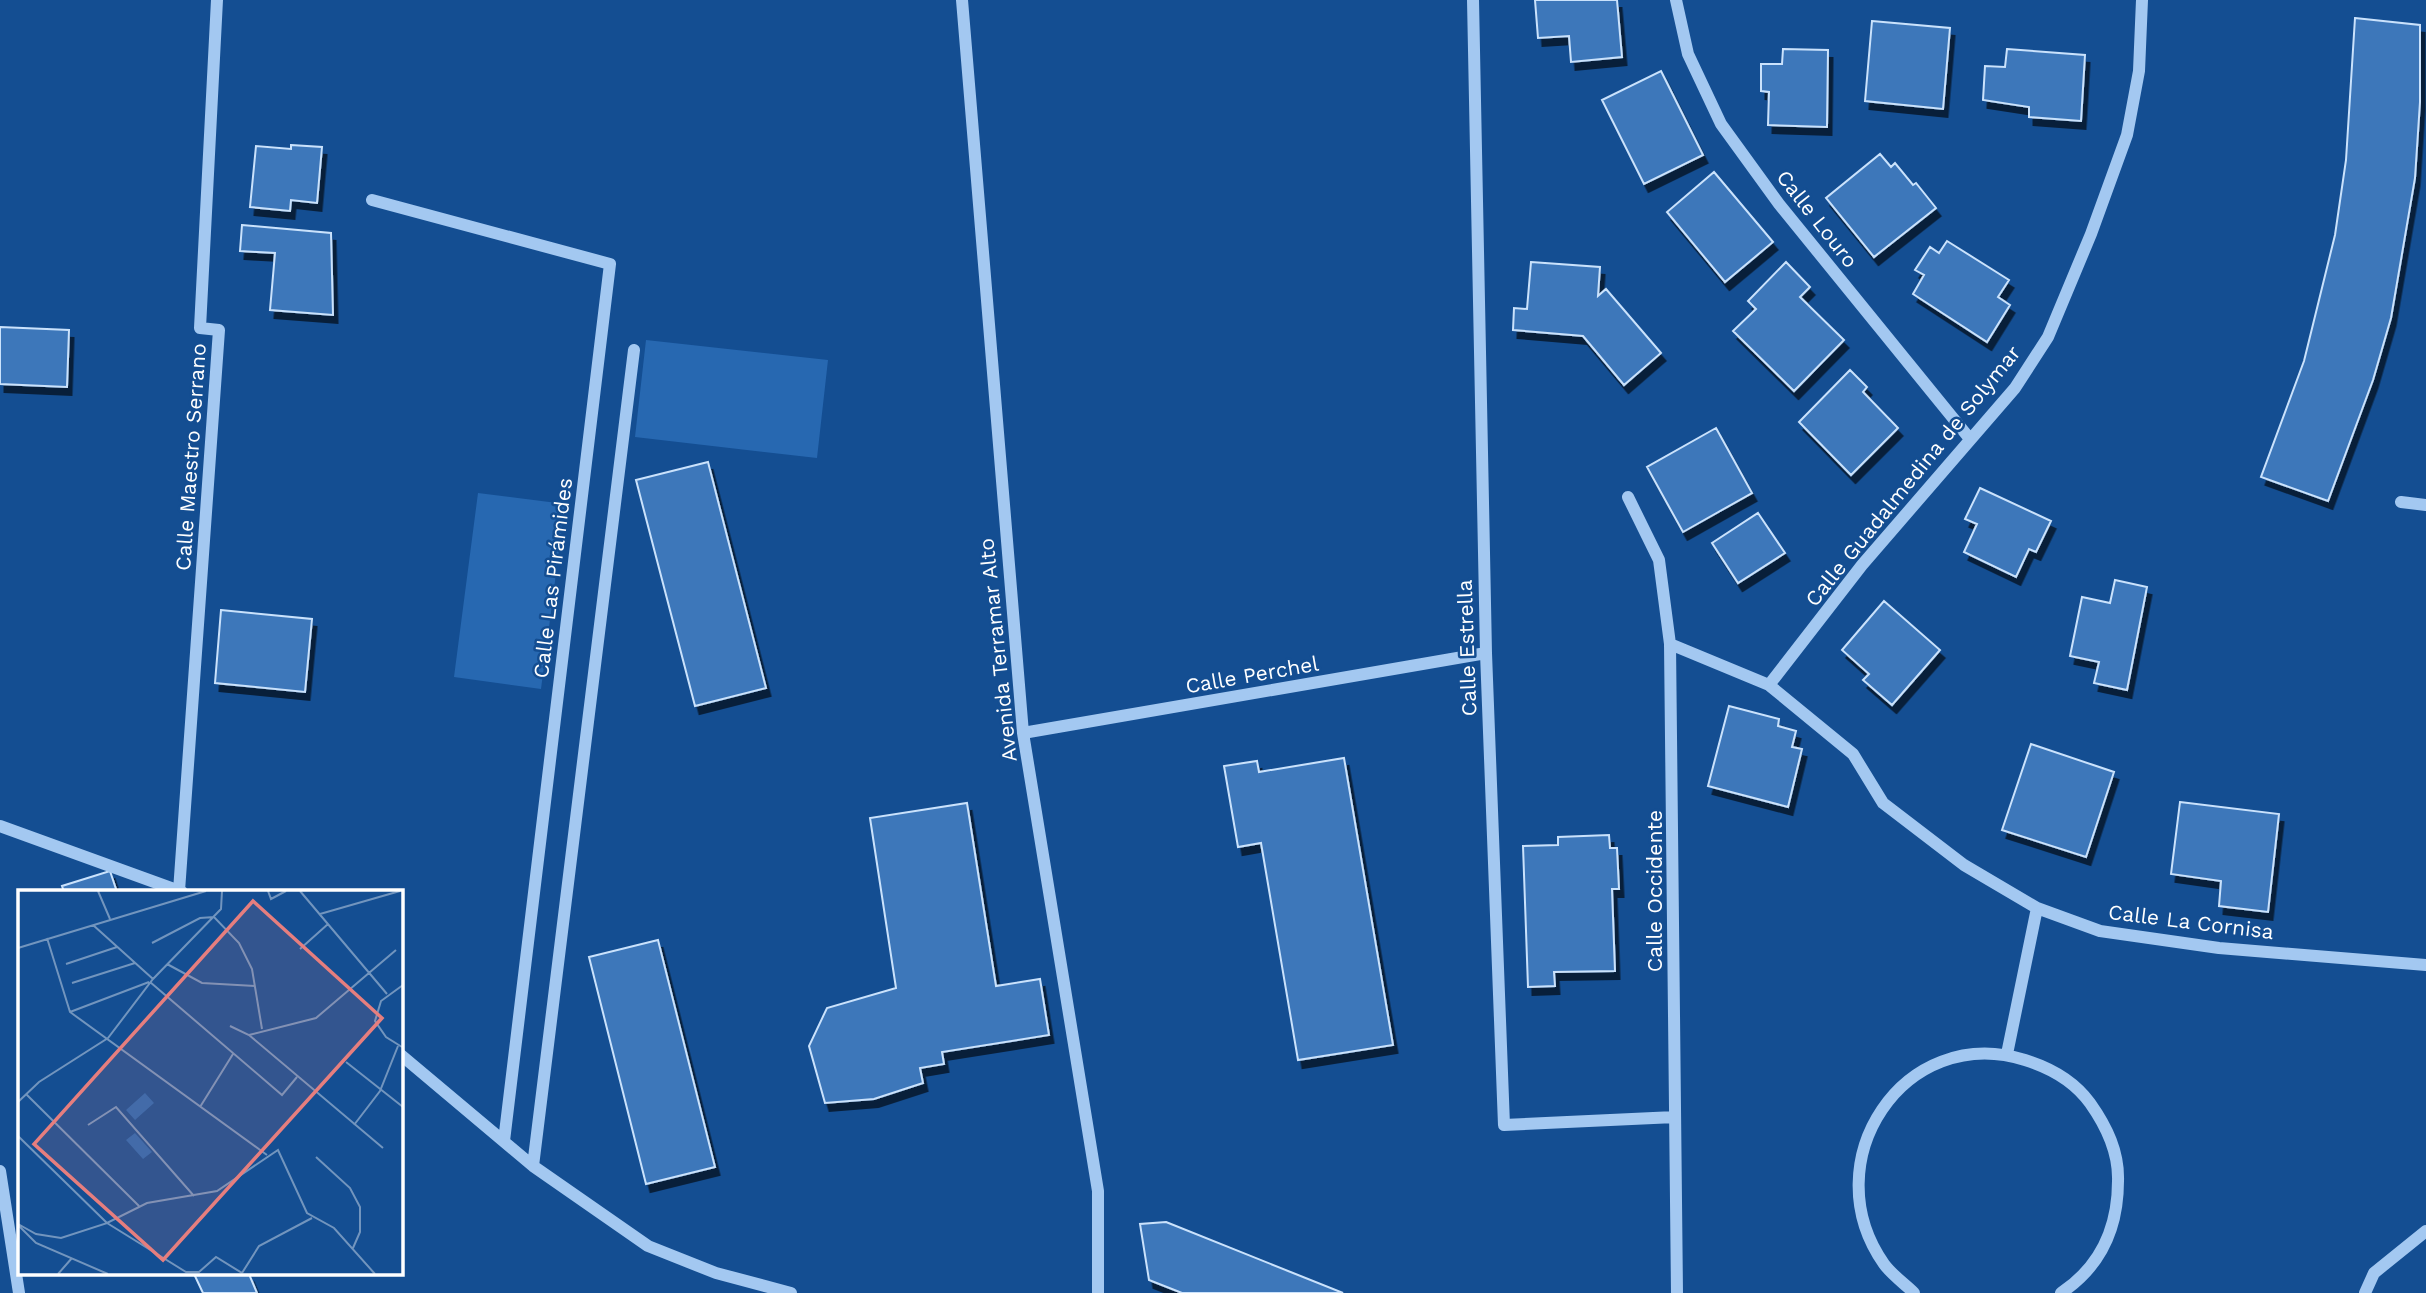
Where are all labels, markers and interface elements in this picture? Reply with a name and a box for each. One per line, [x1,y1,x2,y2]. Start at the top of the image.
street label: Calle Louro [1772,165,1863,273]
street label: Calle Guadalmedina de Solymar [1800,340,2026,611]
street label: Calle Maestro Serrano [170,342,211,572]
street label: Calle Las Pirámides [528,476,577,680]
street label: Avenida Terramar Alto [973,537,1022,763]
street label: Calle Estrella [1452,579,1481,717]
street label: Calle Perchel [1183,650,1321,699]
street label: Calle Occidente [1642,810,1667,972]
inset map [18,890,402,1276]
street label: Calle La Cornisa [2107,899,2275,944]

